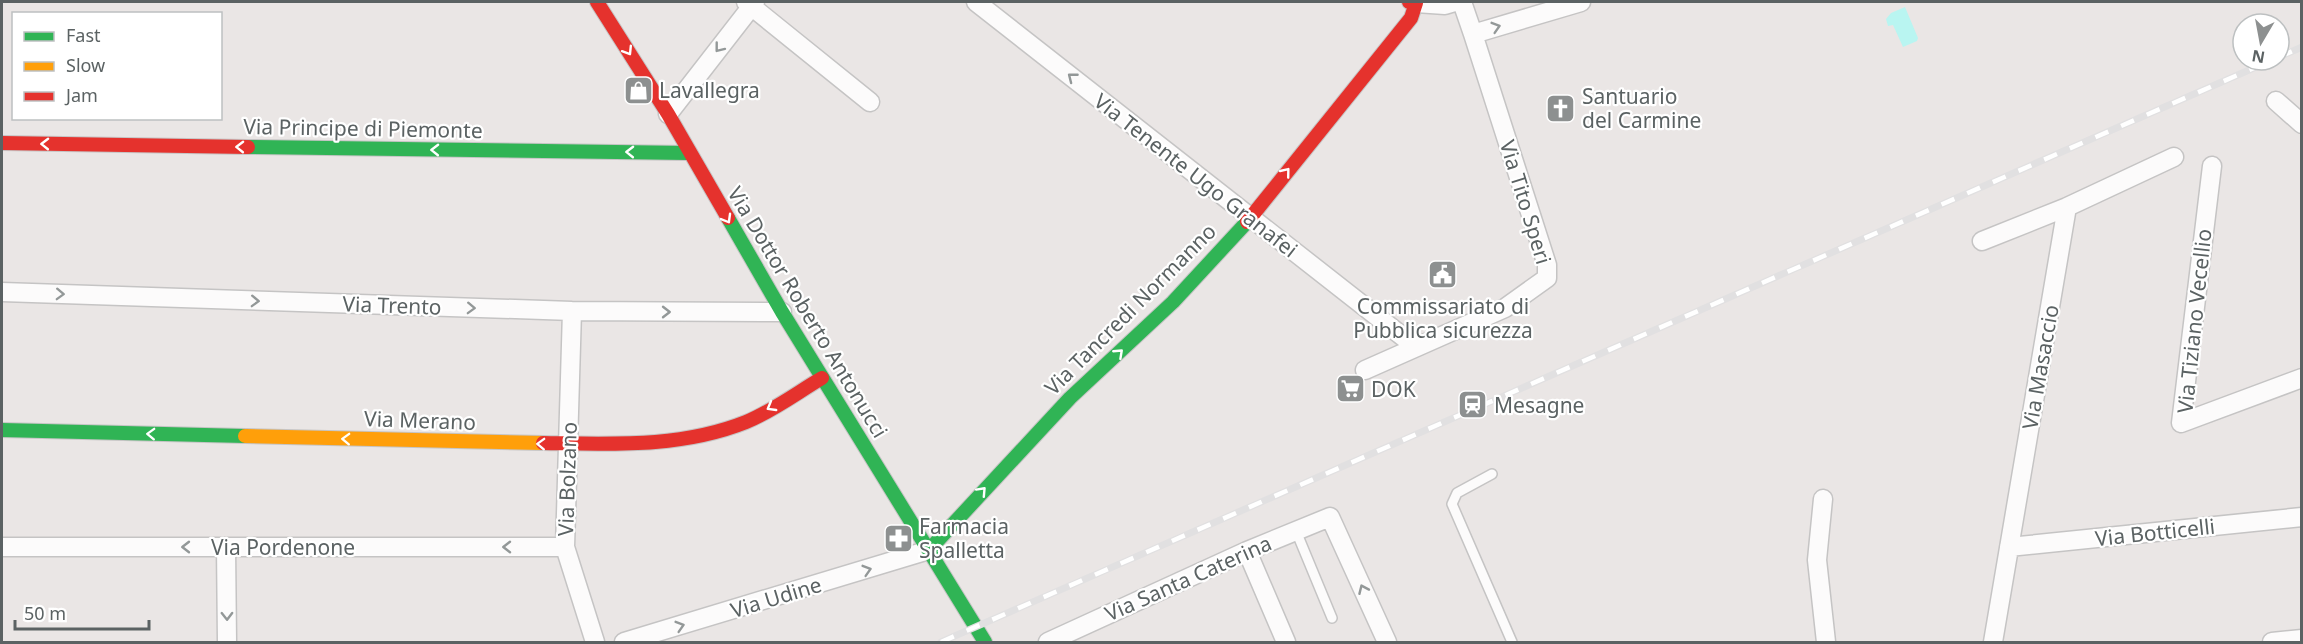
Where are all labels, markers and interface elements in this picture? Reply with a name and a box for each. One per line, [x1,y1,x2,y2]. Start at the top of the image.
legend [12,12,222,120]
north arrow [2231,12,2291,72]
one-way arrow [1490,22,1501,34]
text: Fast [66,23,101,47]
one-way arrow [716,41,727,52]
one-way arrow [621,45,633,55]
text: N [2250,45,2267,69]
text: Slow [66,53,105,77]
shop icon: Lavallegra [622,74,654,106]
one-way arrow [1068,74,1079,85]
place label: Lavallegra [659,76,760,104]
place label: Santuario del Carmine [1582,82,1701,134]
text: Jam [64,83,98,107]
street label: Via Tenente Ugo Granafei [1088,87,1304,263]
church icon: Santuario del Carmine [1545,92,1577,124]
street label: Via Principe di Piemonte [243,112,483,144]
street label: Via Tito Speri [1494,136,1558,268]
one-way arrow [40,138,49,150]
one-way arrow [235,141,244,153]
one-way arrow [430,143,439,156]
one-way arrow [625,146,634,158]
one-way arrow [1279,168,1290,179]
street label: Via Dottor Roberto Antonucci [722,181,894,443]
one-way arrow [720,213,731,223]
street label: Via Tancredi Normanno [1038,217,1222,401]
street label: Via Tiziano Vecellio [2170,227,2218,415]
public building icon: Commissariato di Pubblica sicurezza [1427,259,1459,291]
one-way arrow [55,287,64,300]
street label: Via Trento [342,289,442,321]
place label: Commissariato di Pubblica sicurezza [1353,292,1533,344]
one-way arrow [250,294,259,307]
one-way arrow [466,302,475,314]
street label: Via Masaccio [2015,302,2065,432]
one-way arrow [661,306,670,318]
one-way arrow [1111,349,1122,360]
supermarket icon: DOK [1334,373,1366,405]
place label: DOK [1371,375,1416,403]
station icon: Mesagne [1457,389,1489,421]
place label: Mesagne [1494,391,1584,419]
one-way arrow [767,400,777,411]
street label: Via Merano [364,404,476,436]
street label: Via Bolzano [551,421,583,537]
one-way arrow [147,428,156,441]
one-way arrow [342,433,351,446]
one-way arrow [537,438,546,451]
one-way arrow [975,488,986,498]
place label: Farmacia Spalletta [919,512,1009,564]
street label: Via Botticelli [2094,512,2216,552]
pharmacy icon: Farmacia Spalletta [882,522,914,554]
street label: Via Santa Caterina [1100,529,1276,627]
street label: Via Pordenone [211,533,355,561]
one-way arrow [181,541,190,553]
one-way arrow [502,541,511,553]
one-way arrow [861,565,872,577]
street label: Via Udine [727,570,825,624]
one-way arrow [1358,585,1370,596]
scale bar [15,593,148,631]
text: 50 m [24,601,66,625]
one-way arrow [221,611,233,620]
one-way arrow [674,621,685,633]

